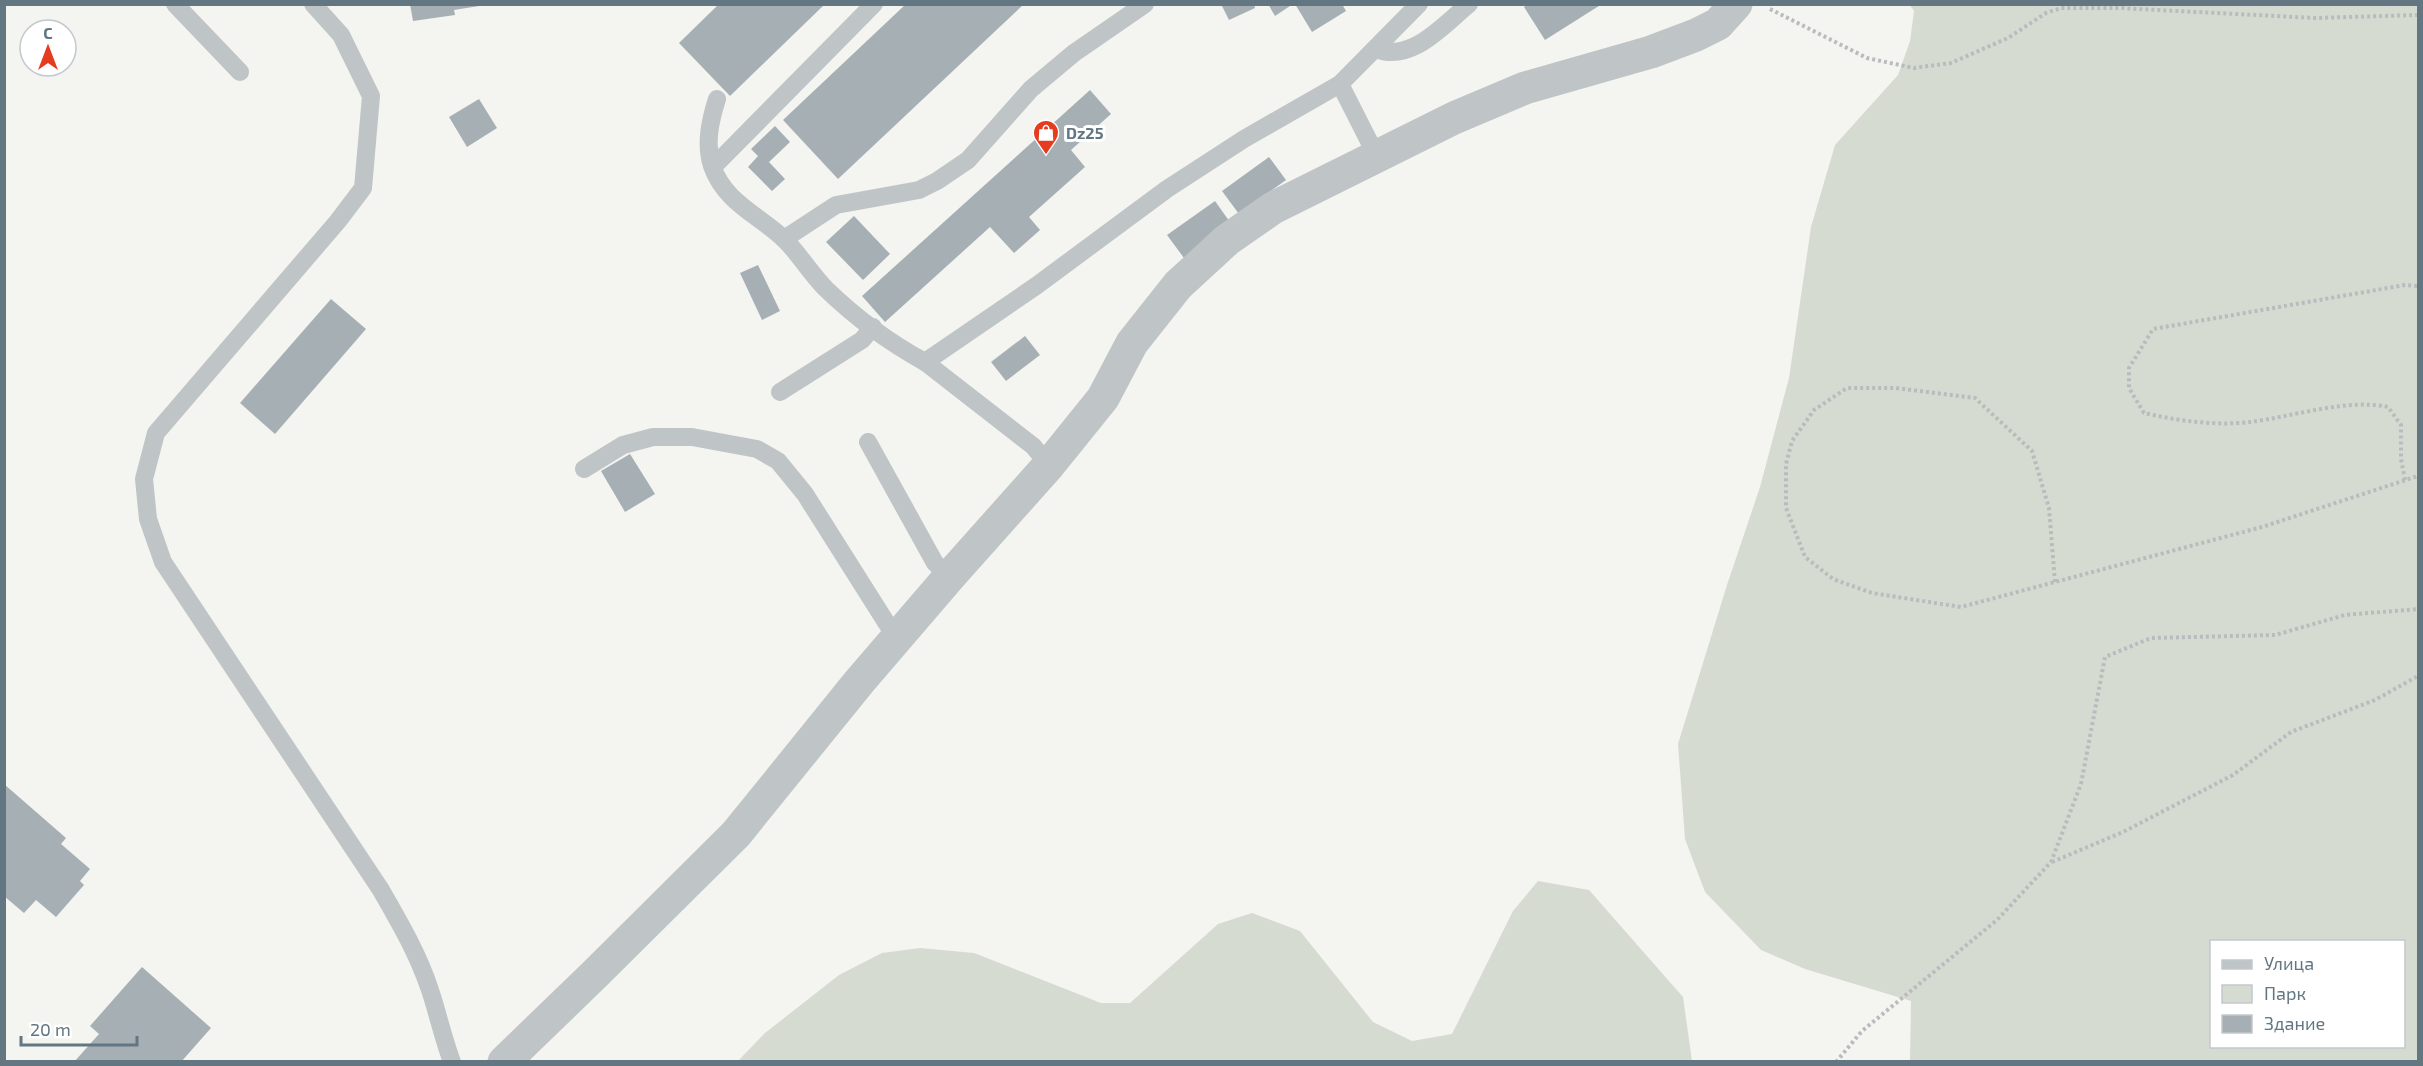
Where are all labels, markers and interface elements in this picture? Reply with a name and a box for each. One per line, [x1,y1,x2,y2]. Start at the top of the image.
north arrow [18,18,78,78]
text: С [43,23,53,42]
shop icon: Dz25 [1031,118,1061,156]
place label: Dz25 [1066,123,1104,142]
legend [2210,940,2405,1048]
text: Улица [2264,952,2314,974]
text: Парк [2264,982,2306,1004]
scale bar [21,1009,136,1047]
text: Здание [2264,1012,2325,1034]
text: 20 m [30,1018,71,1040]

